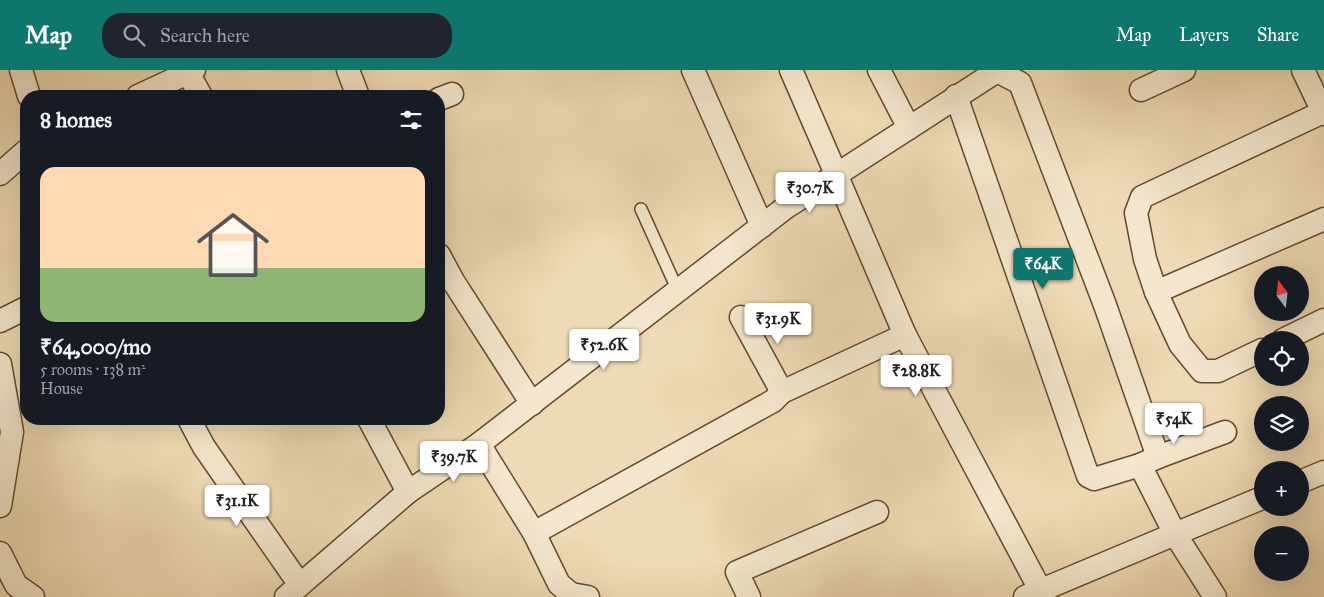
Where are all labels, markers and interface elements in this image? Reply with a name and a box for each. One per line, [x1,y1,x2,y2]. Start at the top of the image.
search box [102,13,452,58]
text: Map [25,20,72,50]
icon: search [120,21,148,49]
text: Search here [160,24,250,47]
text: Map [1116,24,1151,46]
text: Layers [1179,24,1229,46]
text: Share [1257,24,1299,46]
icon: filters [397,106,425,134]
text: 8 homes [40,107,112,133]
pin: ₹30.7K [769,172,851,214]
text: ₹30.7K [786,178,834,197]
icon: home [188,200,278,290]
pin: ₹64K [1013,248,1073,290]
text: ₹64K [1024,254,1062,273]
north arrow [1254,266,1309,321]
map controls [1254,266,1309,581]
pin: ₹31.9K [737,302,819,345]
text: ₹31.9K [755,309,801,328]
pin: ₹52.6K [563,328,645,371]
button: locate [1254,331,1309,386]
text: ₹64,000/mo [40,334,151,360]
text: ₹52.6K [580,335,628,354]
pin: ₹28.8K [875,354,957,397]
text: 5 rooms · 138 m² [40,360,146,379]
text: ₹28.8K [892,361,940,380]
text: House [40,379,83,398]
button: layers [1254,396,1309,451]
pin: ₹54K [1144,402,1204,445]
text: ₹54K [1156,409,1192,428]
pin: ₹39.7K [413,440,495,483]
text: ₹39.7K [431,447,477,466]
button: + [1254,461,1309,516]
pin: ₹31.1K [196,484,278,527]
text: ₹31.1K [216,491,258,510]
button: − [1254,526,1309,581]

